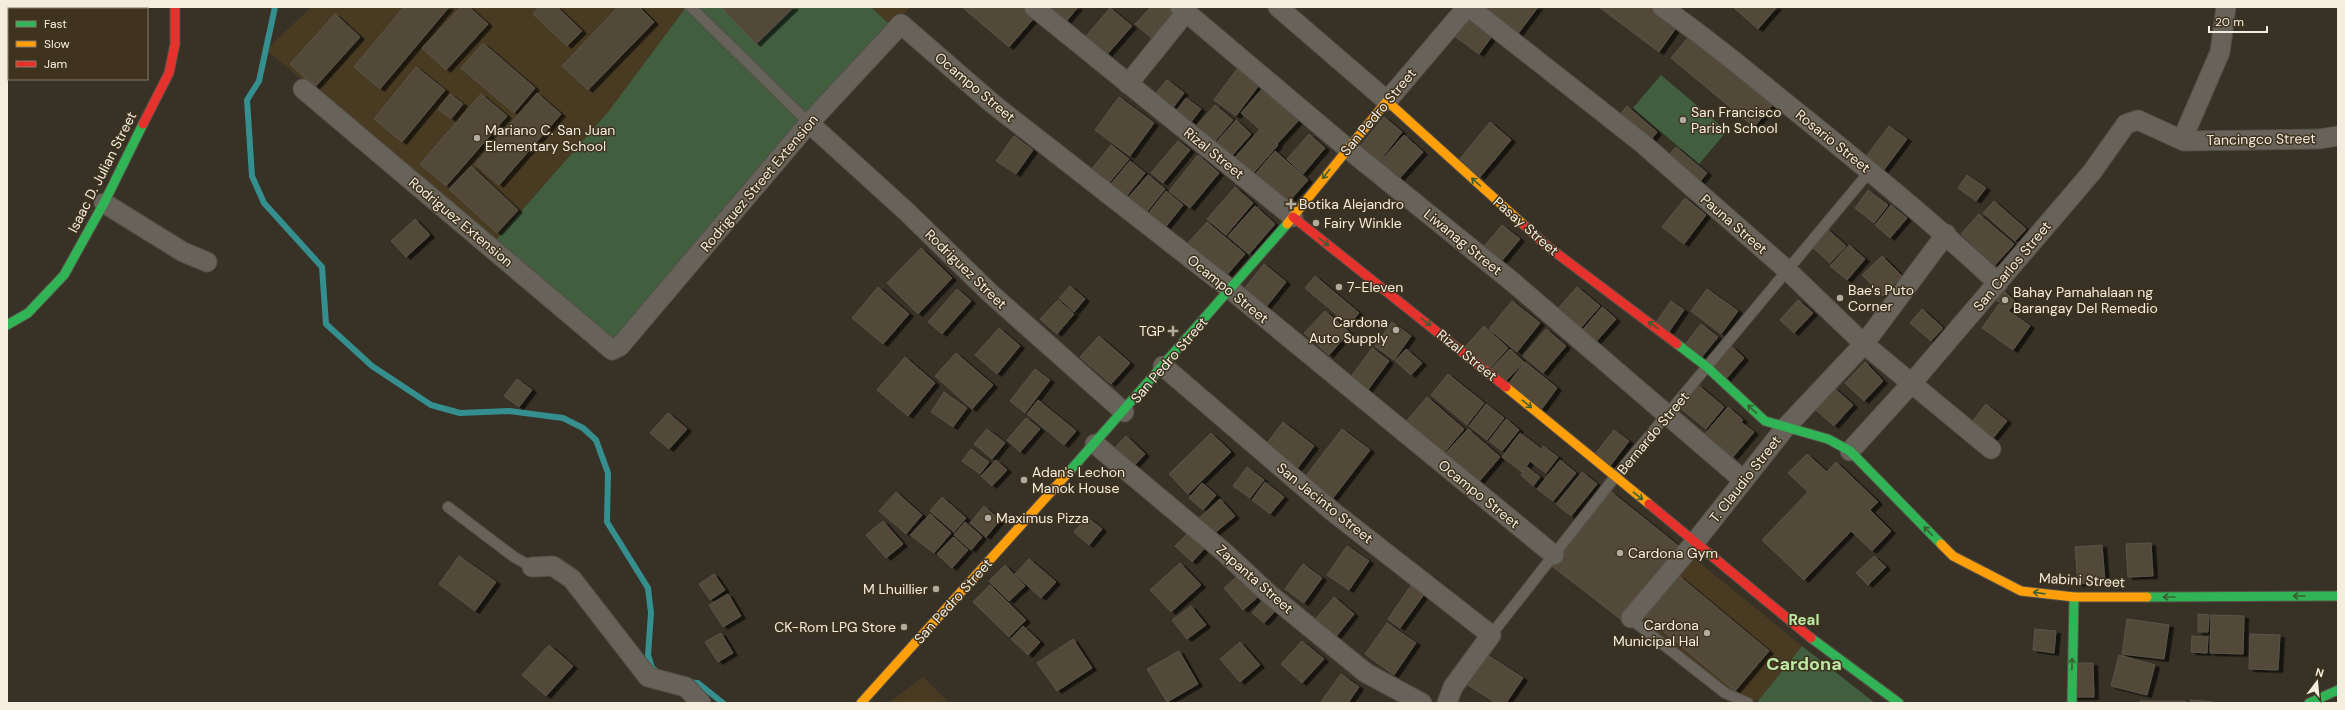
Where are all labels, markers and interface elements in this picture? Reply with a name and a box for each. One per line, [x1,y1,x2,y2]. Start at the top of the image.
legend [8,8,148,80]
scale bar [2209,8,2267,34]
text: 20 m [2215,14,2244,30]
text: Fast [44,16,67,32]
text: Slow [44,36,70,52]
street label: Ocampo Street [931,48,1019,126]
text: Jam [44,56,67,72]
street label: San Pedro Street [1336,65,1420,159]
place label: San Francisco Parish School [1691,103,1782,137]
street label: Rosario Street [1792,105,1874,177]
street label: Isaac D. Julian Street [64,108,140,236]
street label: Rodriguez Street Extension [696,111,822,255]
marker: San Francisco Parish School [1678,115,1688,125]
place label: Mariano C. San Juan Elementary School [485,121,615,155]
street label: Rizal Street [1180,123,1248,183]
street label: Tancingco Street [2206,129,2316,149]
marker: Mariano C. San Juan Elementary School [472,133,482,143]
one-way arrow [1322,169,1330,180]
street label: Rodriguez Extension [405,173,517,271]
one-way arrow [1471,177,1481,186]
street label: Pauna Street [1697,190,1771,258]
street label: Pasay Street [1490,193,1562,259]
place label: Botika Alejandro [1299,195,1404,213]
marker: Botika Alejandro [1286,199,1296,209]
street label: Liwanag Street [1420,205,1506,279]
place label: Fairy Winkle [1324,214,1402,232]
street label: San Carlos Street [1969,217,2055,315]
marker: Fairy Winkle [1311,218,1321,228]
street label: Rodriguez Street [921,225,1011,313]
one-way arrow [1318,237,1329,246]
street label: Ocampo Street [1184,251,1272,327]
place label: 7-Eleven [1347,278,1403,296]
place label: Bae's Puto Corner [1848,281,1914,315]
marker: 7-Eleven [1334,282,1344,292]
place label: Bahay Pamahalaan ng Barangay Del Remedio [2013,283,2158,317]
marker: Bae's Puto Corner [1835,293,1845,303]
marker: Bahay Pamahalaan ng Barangay Del Remedio [2000,295,2010,305]
street label: San Pedro Street [1127,313,1211,407]
place label: Cardona Auto Supply [1309,313,1388,347]
one-way arrow [1421,317,1432,326]
one-way arrow [1647,321,1658,330]
place label: TGP [1139,322,1165,340]
marker: Cardona Auto Supply [1391,325,1401,335]
street label: Rizal Street [1433,325,1501,385]
marker: TGP [1168,326,1178,336]
street label: Bernardo Street [1613,388,1693,478]
one-way arrow [1521,399,1532,408]
one-way arrow [1747,404,1757,413]
street label: T. Claudio Street [1705,432,1785,526]
street label: Ocampo Street [1435,456,1523,532]
street label: San Jacinto Street [1273,459,1377,547]
place label: Adan's Lechon Manok House [1032,463,1125,497]
marker: Adan's Lechon Manok House [1019,475,1029,485]
one-way arrow [1632,491,1643,500]
place label: Maximus Pizza [996,509,1089,527]
marker: Maximus Pizza [983,513,993,523]
one-way arrow [1923,526,1933,536]
street label: Zapanta Street [1213,541,1297,617]
place label: Cardona Gym [1628,544,1718,562]
marker: Cardona Gym [1615,548,1625,558]
street label: San Pedro Street [910,555,996,647]
street label: Mabini Street [2038,569,2126,591]
place label: M Lhuillier [863,580,928,598]
marker: M Lhuillier [931,584,941,594]
one-way arrow [2033,589,2046,597]
one-way arrow [2293,592,2306,600]
one-way arrow [2163,593,2176,600]
district label: Real [1789,610,1819,630]
place label: Cardona Municipal Hal [1613,616,1699,650]
place label: CK-Rom LPG Store [774,618,896,636]
marker: CK-Rom LPG Store [899,622,909,632]
marker: Cardona Municipal Hal [1702,628,1712,638]
district label: Cardona [1766,652,1842,676]
one-way arrow [2069,658,2076,671]
north arrow [2297,662,2337,702]
text: N [2314,665,2326,680]

